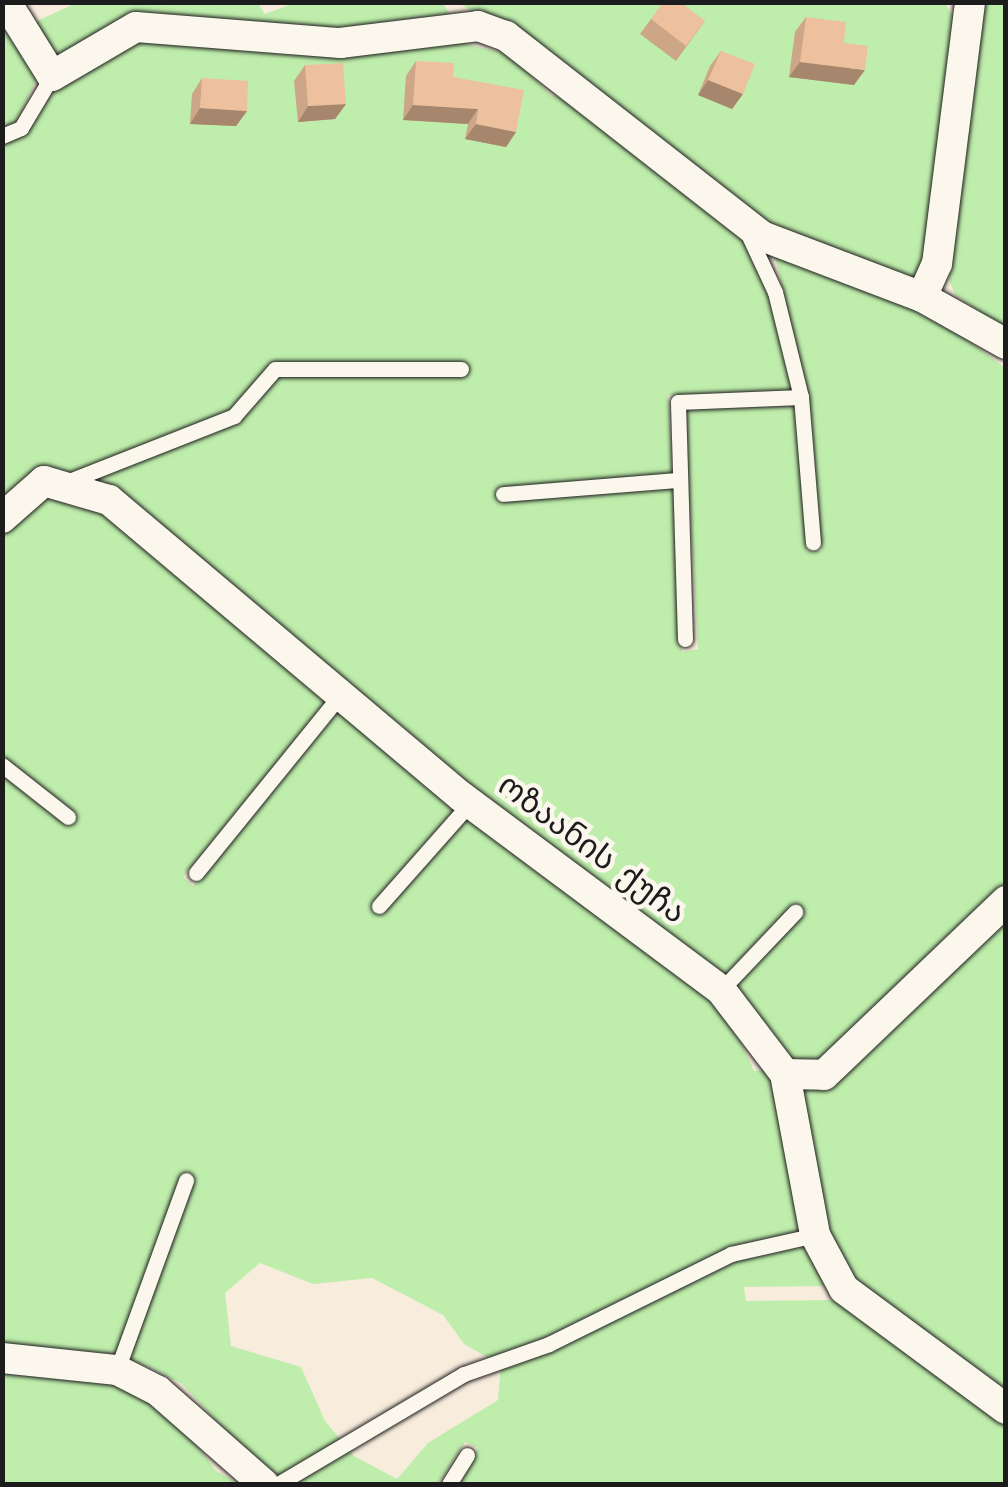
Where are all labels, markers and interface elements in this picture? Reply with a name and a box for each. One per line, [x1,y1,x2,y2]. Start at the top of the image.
street label: ოზაანის ქუჩა [490,767,692,933]

